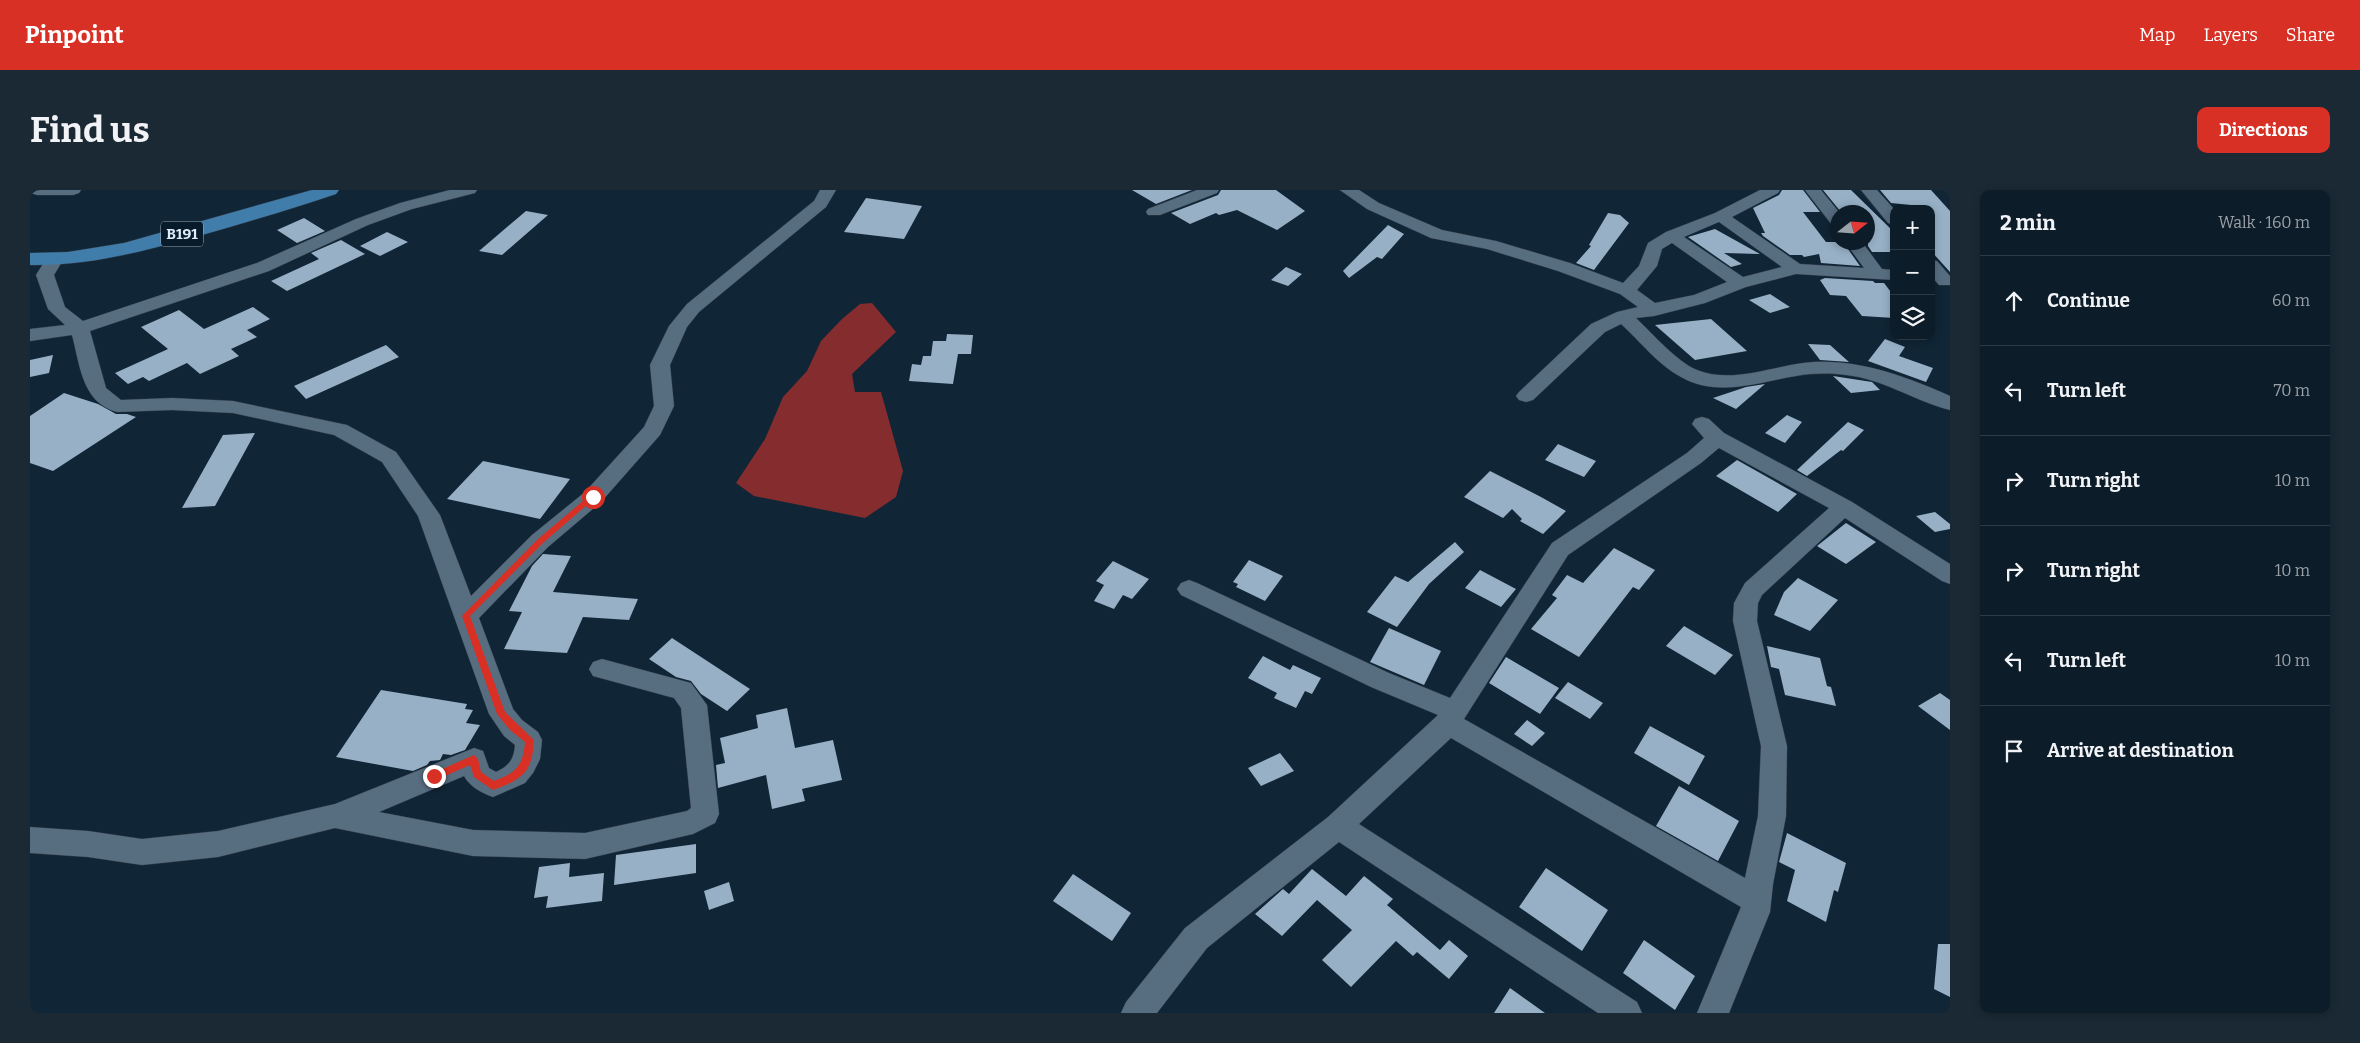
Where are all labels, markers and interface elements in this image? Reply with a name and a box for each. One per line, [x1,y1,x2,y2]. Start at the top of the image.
text: Pinpoint [25,21,124,49]
text: Map [2139,24,2175,46]
text: Layers [2203,24,2258,46]
text: Share [2286,24,2335,46]
button: Directions [2197,107,2330,153]
text: Find us [30,109,150,151]
north arrow [1830,205,1875,250]
map controls [1890,205,1935,340]
button: + [1890,205,1935,250]
text: 2 min [2000,210,2056,236]
text: Walk · 160 m [2218,213,2310,232]
road number: B191 [161,222,203,246]
button: − [1890,250,1935,295]
icon: ahead [2000,287,2028,315]
text: Continue [2047,289,2130,312]
text: 60 m [2272,291,2310,310]
button: layers [1890,295,1935,340]
icon: left [2000,377,2028,405]
text: Turn left [2047,379,2126,402]
text: 70 m [2274,381,2310,400]
icon: right [2000,467,2028,495]
text: Turn right [2047,469,2140,492]
text: 10 m [2275,471,2310,490]
route start [582,486,605,509]
icon: right [2000,557,2028,585]
text: Turn right [2047,559,2140,582]
text: 10 m [2275,561,2310,580]
icon: left [2000,647,2028,675]
text: Turn left [2047,649,2126,672]
text: 10 m [2275,651,2310,670]
icon: arrive [2000,737,2028,765]
text: Arrive at destination [2047,739,2234,762]
route end [423,765,446,788]

